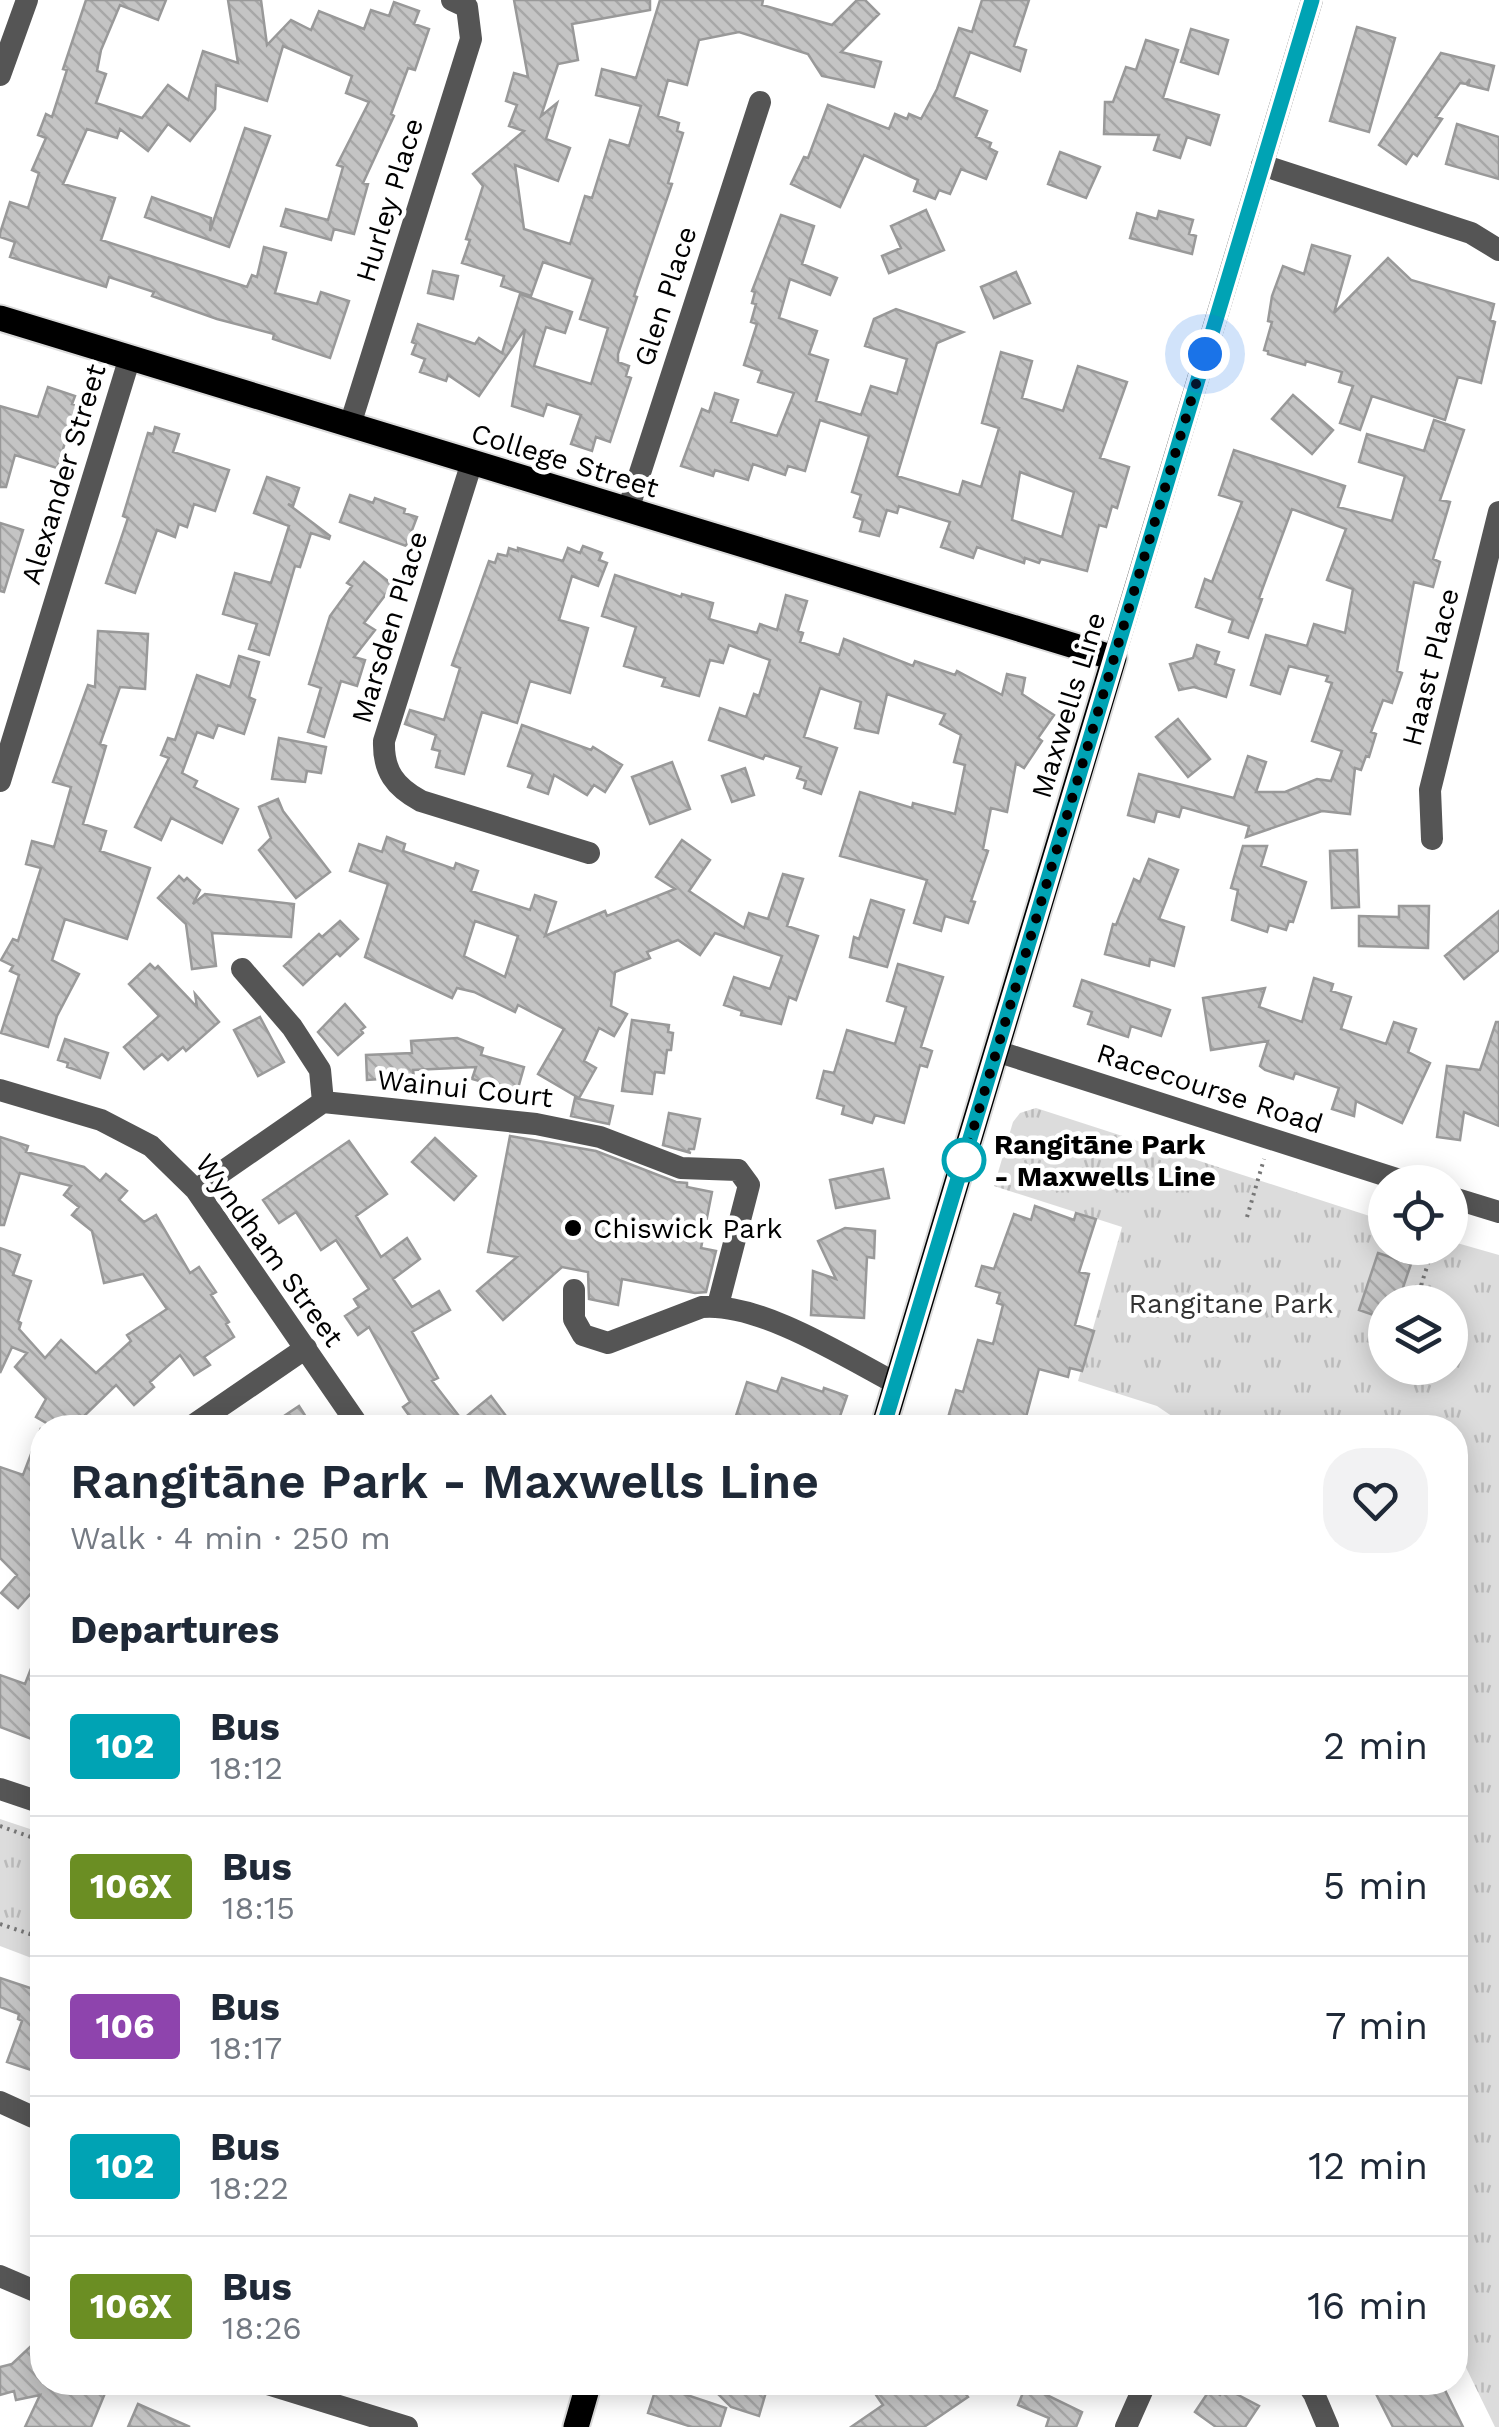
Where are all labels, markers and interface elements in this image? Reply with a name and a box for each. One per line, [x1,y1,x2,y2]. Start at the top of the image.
street label: Hurley Place [349,114,430,286]
street label: Glen Place [627,222,704,370]
your location [1180,329,1230,379]
street label: Alexander Street [14,360,113,588]
street label: College Street [467,416,663,505]
street label: Marsden Place [345,527,434,727]
street label: Haast Place [1395,585,1466,749]
street label: Maxwells Line [1025,608,1112,802]
street label: Racecourse Road [1093,1036,1327,1141]
street label: Wainui Court [376,1063,555,1114]
place label: Rangitāne Park - Maxwells Line [994,1128,1216,1193]
marker: Rangitāne Park - Maxwells Line [943,1139,985,1181]
street label: Wyndham Street [189,1148,351,1353]
map controls [1368,1165,1468,1385]
button: locate [1368,1165,1468,1265]
place label: Chiswick Park [593,1212,783,1245]
marker: Chiswick Park [562,1217,584,1239]
button: layers [1368,1285,1468,1385]
park label: Rangitane Park [1129,1287,1334,1320]
button: heart [1323,1448,1428,1553]
text: Rangitāne Park - Maxwells Line [70,1453,819,1510]
text: Walk · 4 min · 250 m [70,1519,391,1557]
text: Departures [70,1608,279,1652]
text: Bus [210,1705,280,1749]
text: 2 min [1323,1724,1428,1768]
text: 102 [96,1725,154,1767]
text: 18:12 [210,1749,283,1787]
text: Bus [222,1845,292,1889]
text: 5 min [1323,1864,1428,1908]
text: 106X [90,1865,172,1907]
text: 18:15 [222,1889,295,1927]
text: Bus [210,1985,280,2029]
text: 7 min [1325,2004,1428,2048]
text: 106 [95,2005,155,2047]
text: 18:17 [210,2029,282,2067]
text: Bus [210,2125,280,2169]
text: 12 min [1308,2144,1428,2188]
text: 102 [96,2145,154,2187]
text: 18:22 [210,2169,289,2207]
text: Bus [222,2265,292,2309]
text: 16 min [1307,2284,1428,2328]
text: 106X [90,2285,172,2327]
text: 18:26 [222,2309,302,2347]

